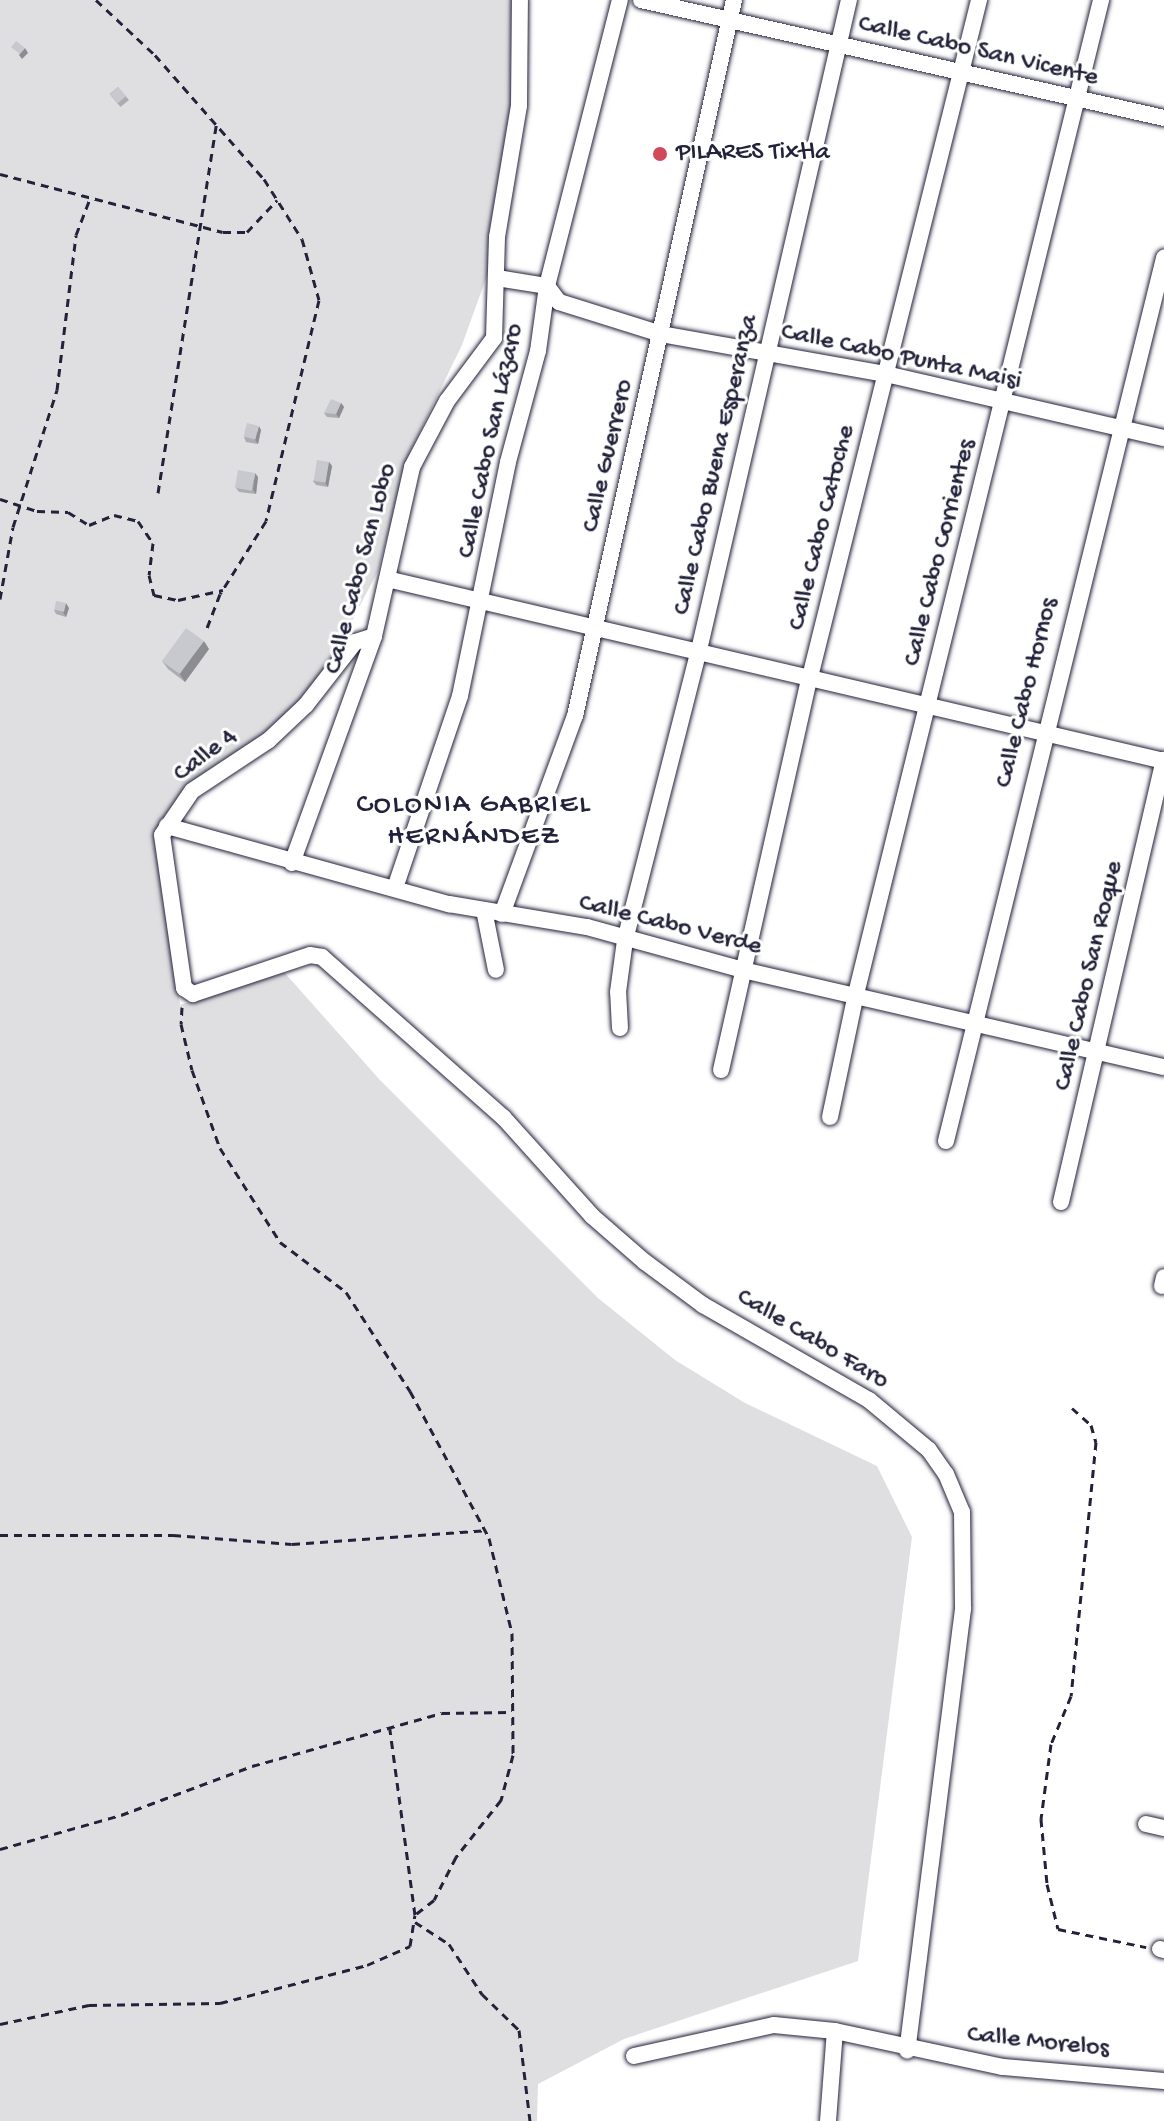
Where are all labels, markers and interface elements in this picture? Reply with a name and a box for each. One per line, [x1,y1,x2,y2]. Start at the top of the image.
street label: Calle Cabo San Vicente [855,9,1101,95]
place label: PILARES Tixtla [676,138,830,170]
marker: PILARES Tixtla [651,145,669,163]
street label: Calle Cabo Buena Esperanza [667,312,767,618]
street label: Calle Cabo Punta Maisi [778,317,1024,399]
street label: Calle Cabo San Lázaro [452,321,532,561]
street label: Calle Guerrero [576,376,642,536]
street label: Calle Cabo Catoche [782,422,864,634]
street label: Calle Cabo Corrientes [898,436,984,670]
street label: Calle Cabo San Lobo [319,460,405,678]
street label: Calle Cabo Hornos [989,595,1067,791]
street label: Calle 4 [168,722,244,790]
district label: COLONIA GABRIEL HERNÁNDEZ [357,789,591,855]
street label: Calle Cabo San Roque [1048,858,1132,1094]
street label: Calle Cabo Verde [575,888,765,964]
street label: Calle Cabo Faro [730,1282,894,1398]
street label: Calle Morelos [966,2020,1110,2066]

